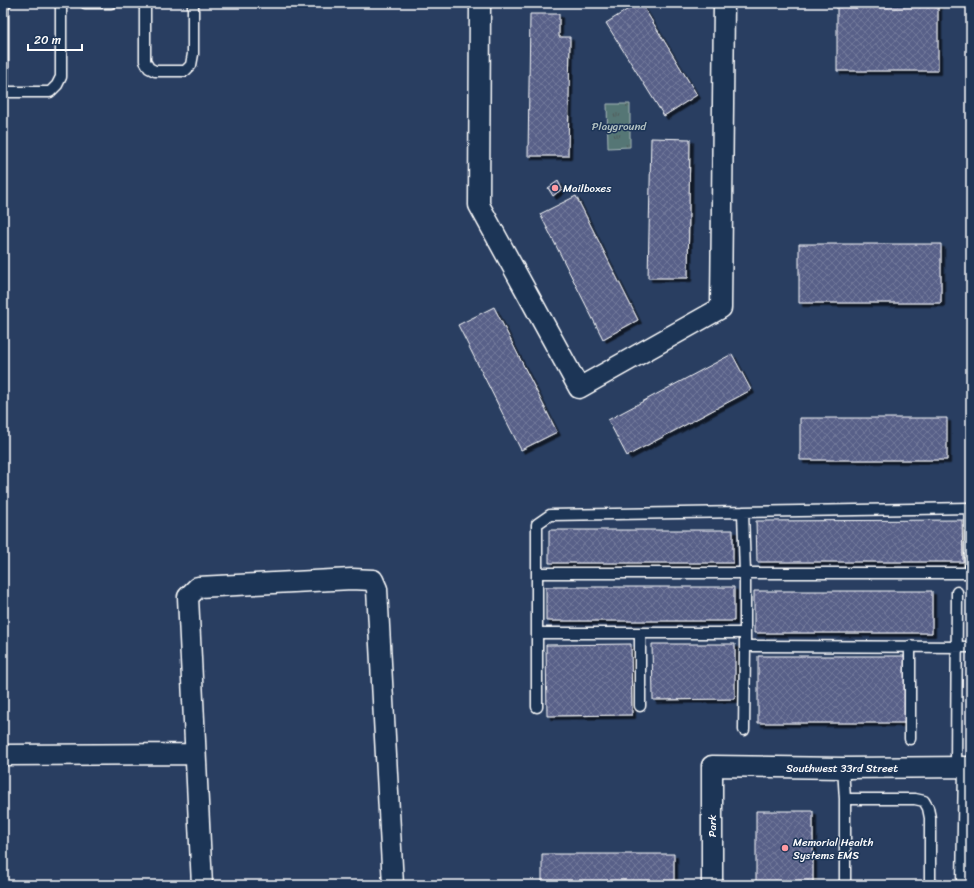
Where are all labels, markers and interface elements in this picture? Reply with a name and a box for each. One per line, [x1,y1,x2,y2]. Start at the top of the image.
scale bar [28,26,82,52]
text: 20 m [34,29,61,51]
park label: Playground [592,117,647,136]
place label: Mailboxes [563,179,612,198]
marker: Mailboxes [550,183,560,193]
street label: Southwest 33rd Street [786,759,898,778]
street label: Park [703,815,722,837]
place label: Memorial Health Systems EMS [793,833,874,865]
marker: Memorial Health Systems EMS [780,843,790,853]

